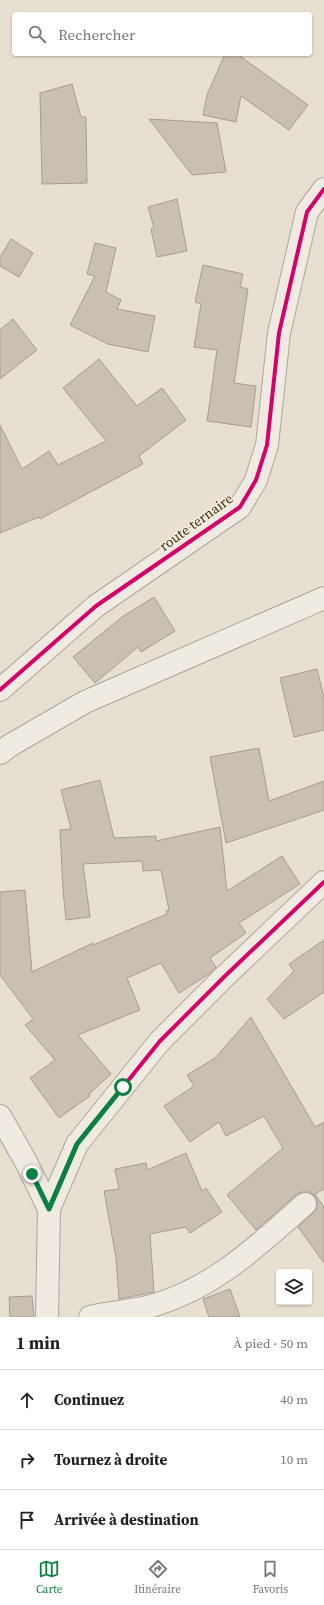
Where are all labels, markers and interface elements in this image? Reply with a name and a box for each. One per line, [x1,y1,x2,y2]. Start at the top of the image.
search box [12,12,312,56]
icon: search [26,23,48,45]
text: Rechercher [58,24,135,45]
street label: route ternaire [155,488,237,556]
route start [114,1078,132,1096]
route end [23,1165,41,1183]
map controls [276,1269,312,1305]
button: layers [276,1269,312,1305]
text: 1 min [16,1331,60,1355]
text: À pied · 50 m [233,1335,308,1352]
icon: ahead [16,1389,38,1411]
text: Continuez [54,1389,124,1410]
text: 40 m [280,1391,308,1408]
icon: right [16,1449,38,1471]
text: Tournez à droite [54,1449,167,1470]
text: 10 m [280,1451,308,1468]
icon: arrive [16,1509,38,1531]
text: Arrivée à destination [54,1509,199,1530]
tab: Carte [36,1558,62,1597]
tab: Itinéraire [134,1558,181,1597]
tab: Favoris [253,1558,288,1597]

